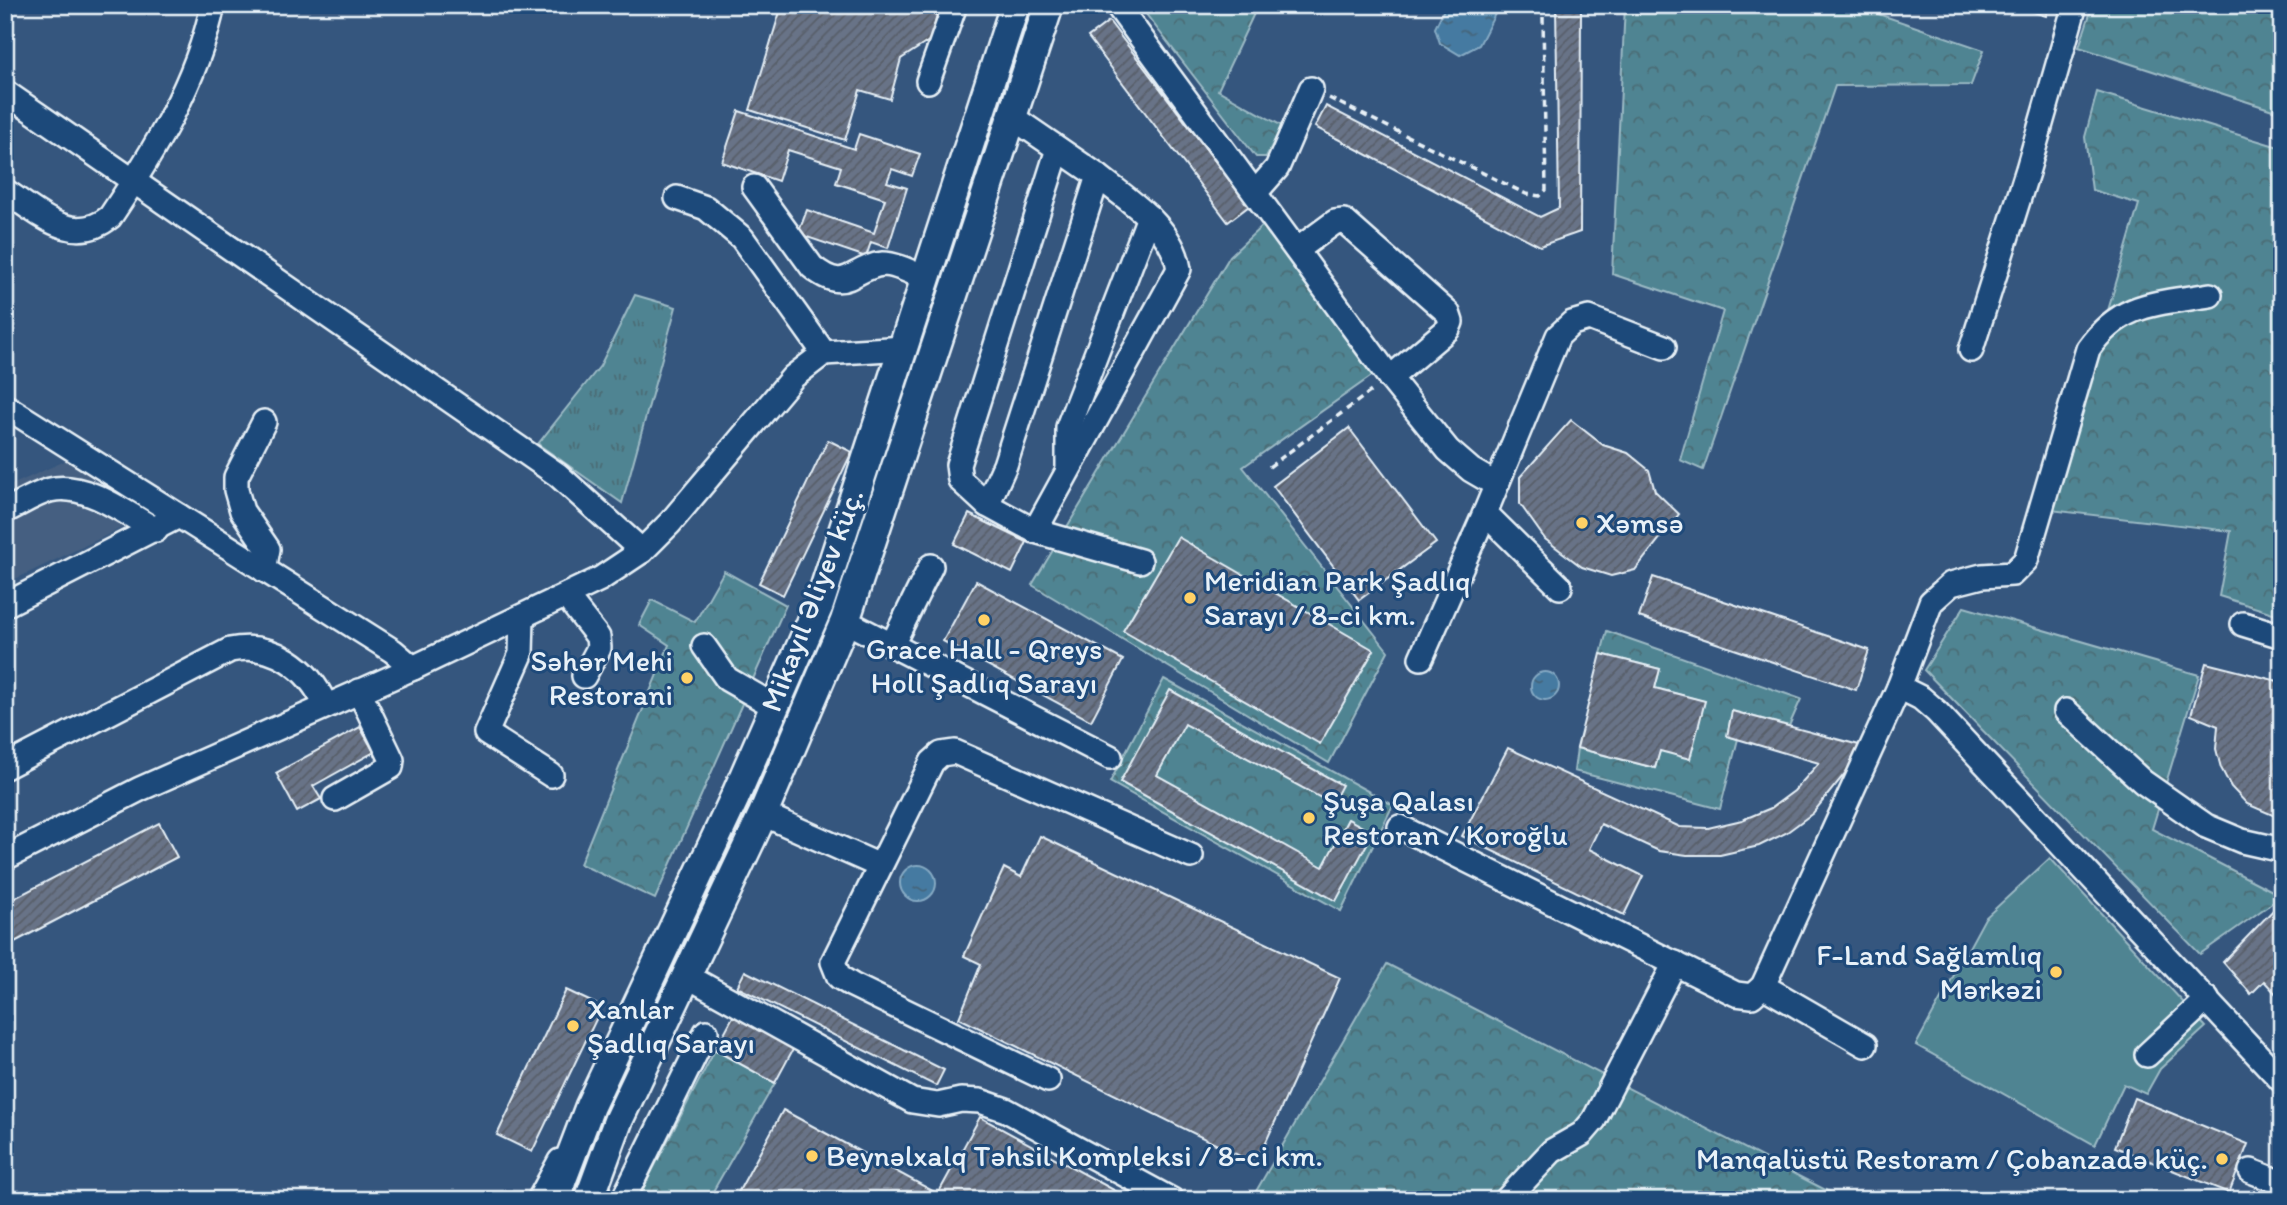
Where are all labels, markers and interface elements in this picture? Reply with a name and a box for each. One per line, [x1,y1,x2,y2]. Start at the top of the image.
street label: Mikayıl Əliyev küç. [752,483,871,717]
place label: Xəmsə [1596,504,1684,541]
marker: Xəmsə [1574,515,1590,531]
place label: Meridian Park Şadlıq Sarayı / 8-ci km. [1204,562,1471,633]
marker: Meridian Park Şadlıq Sarayı / 8-ci km. [1182,590,1198,606]
marker: Grace Hall - Qreys Holl Şadlıq Sarayı [976,612,992,628]
place label: Grace Hall - Qreys Holl Şadlıq Sarayı [866,630,1102,701]
place label: Səhər Mehi Restorani [531,642,673,713]
marker: Səhər Mehi Restorani [679,670,695,686]
place label: Şuşa Qalası Restoran / Koroğlu [1323,782,1568,853]
marker: Şuşa Qalası Restoran / Koroğlu [1301,810,1317,826]
place label: F-Land Sağlamlıq Mərkəzi [1816,936,2042,1007]
marker: F-Land Sağlamlıq Mərkəzi [2048,964,2064,980]
place label: Xanlar Şadlıq Sarayı [587,990,755,1061]
marker: Xanlar Şadlıq Sarayı [565,1018,581,1034]
place label: Beynəlxalq Təhsil Kompleksi / 8-ci km. [826,1137,1323,1174]
place label: Manqalüstü Restoram / Çobanzadə küç. [1696,1140,2208,1177]
marker: Beynəlxalq Təhsil Kompleksi / 8-ci km. [804,1148,820,1164]
marker: Manqalüstü Restoram / Çobanzadə küç. [2214,1151,2230,1167]

